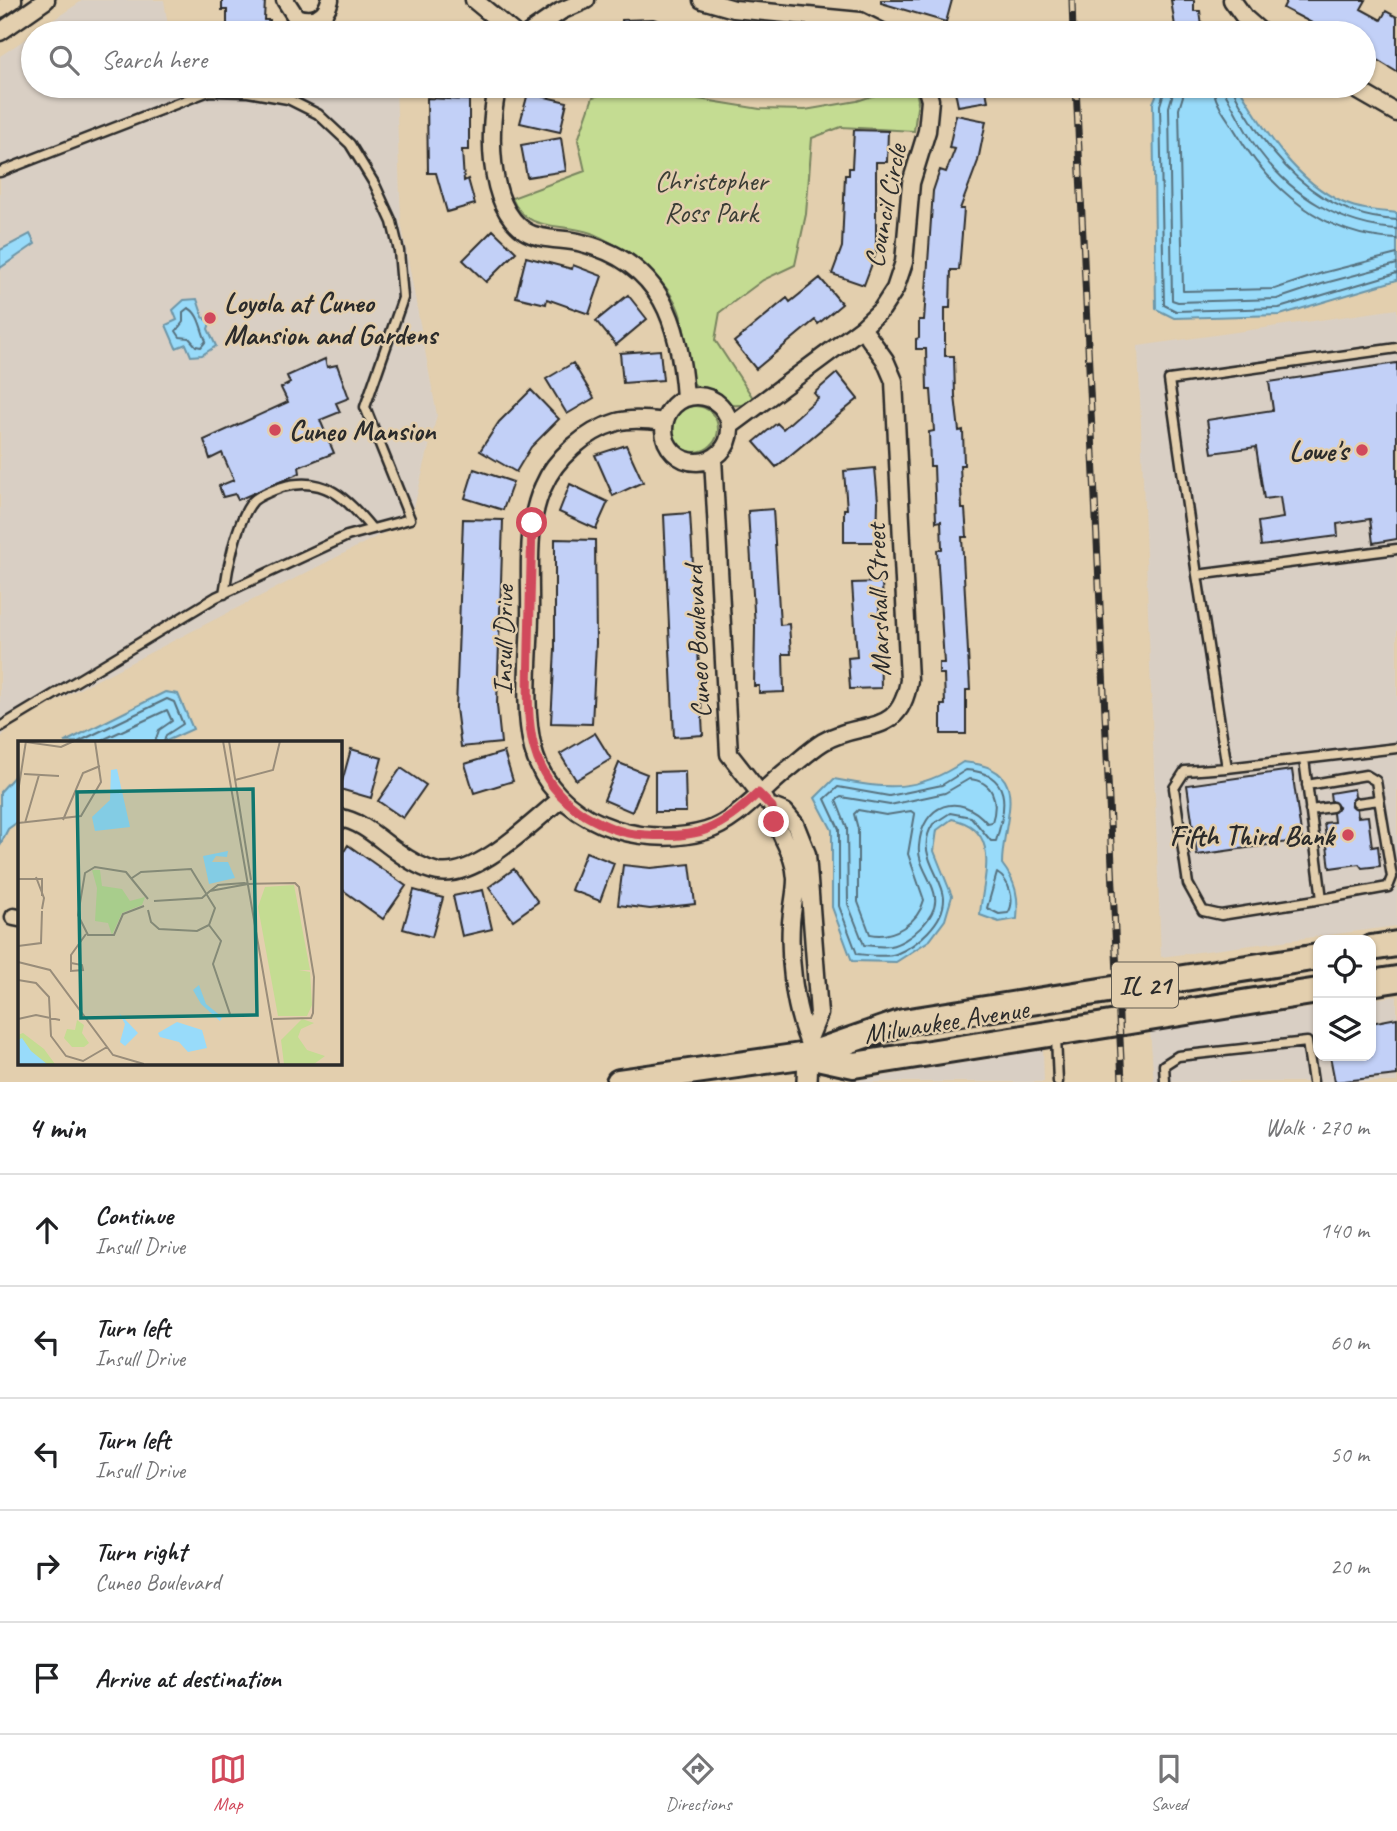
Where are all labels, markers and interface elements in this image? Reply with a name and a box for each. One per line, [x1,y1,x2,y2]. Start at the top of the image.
search box [21,21,1376,98]
icon: search [45,41,83,79]
text: Search here [101,43,207,76]
street label: Council Circle [856,140,914,271]
park label: Christopher Ross Park [655,163,770,230]
place label: Loyola at Cuneo Mansion and Gardens [224,285,440,352]
marker: Loyola at Cuneo Mansion and Gardens [202,310,218,326]
place label: Cuneo Mansion [289,413,437,448]
marker: Cuneo Mansion [267,422,283,438]
place label: Lowe's [1289,433,1351,468]
marker: Lowe's [1354,442,1370,458]
route start [516,507,547,538]
street label: Marshall Street [858,520,898,677]
street label: Cuneo Boulevard [675,561,718,719]
street label: Insull Drive [485,583,521,695]
inset map [18,741,341,1064]
route end [758,806,789,837]
place label: Fifth Third Bank [1170,818,1337,853]
marker: Fifth Third Bank [1340,827,1356,843]
map controls [1313,935,1376,1061]
button: locate [1313,935,1376,998]
road number: IL 21 [1112,962,1178,1008]
street label: Milwaukee Avenue [861,990,1033,1051]
button: layers [1313,998,1376,1061]
text: 4 min [28,1109,85,1147]
text: Walk · 270 m [1265,1113,1369,1142]
text: Continue [95,1199,173,1232]
icon: ahead [28,1211,66,1249]
text: 140 m [1320,1216,1369,1245]
text: Insull Drive [95,1232,185,1261]
text: Turn left [95,1311,170,1344]
icon: left [28,1323,66,1361]
text: 60 m [1330,1328,1369,1357]
text: Insull Drive [95,1344,185,1373]
text: Turn left [95,1423,170,1456]
icon: left [28,1435,66,1473]
text: 50 m [1330,1440,1369,1469]
text: Insull Drive [95,1456,185,1485]
text: Turn right [95,1535,186,1568]
icon: right [28,1547,66,1585]
text: 20 m [1330,1552,1369,1581]
text: Cuneo Boulevard [95,1568,220,1597]
icon: arrive [28,1659,66,1697]
text: Arrive at destination [95,1662,281,1695]
tab: Map [209,1750,247,1816]
tab: Directions [665,1750,732,1816]
tab: Saved [1150,1750,1188,1816]

